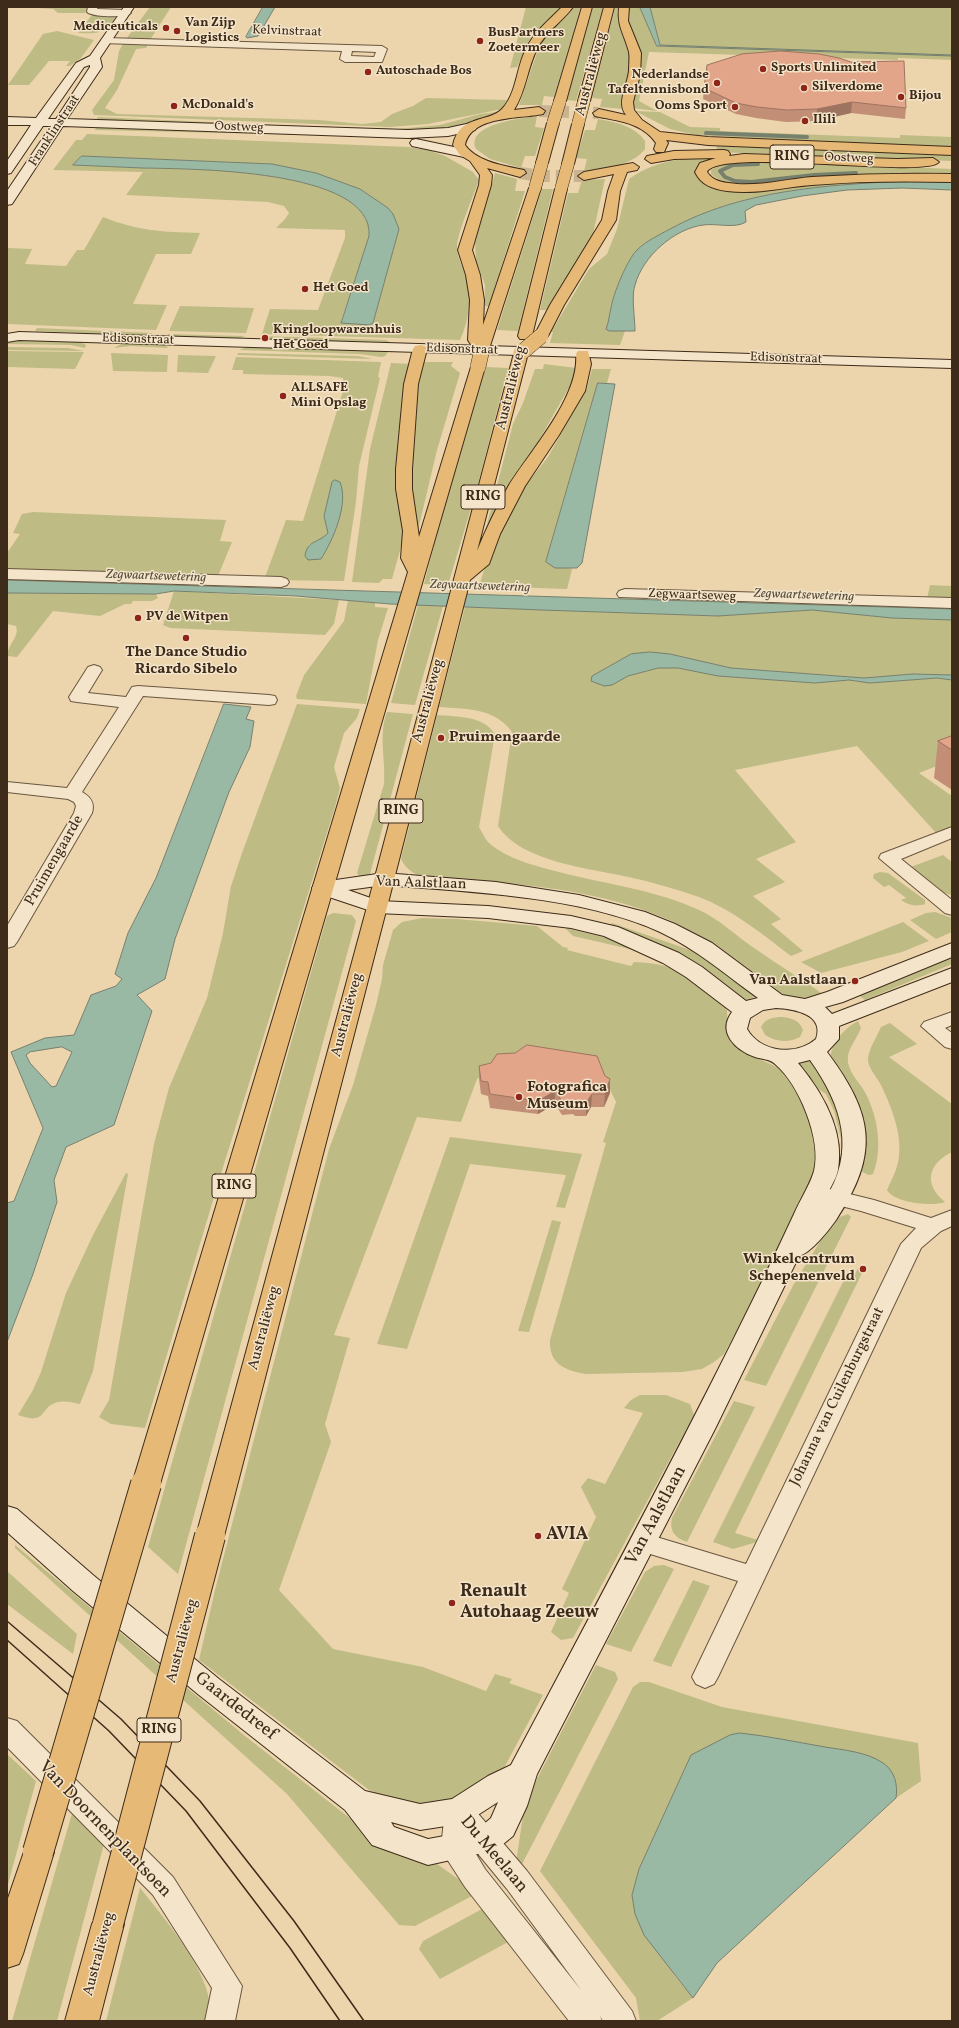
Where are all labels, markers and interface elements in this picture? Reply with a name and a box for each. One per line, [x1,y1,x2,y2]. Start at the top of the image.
place label: Van Zijp Logistics [185,16,239,47]
place label: Mediceuticals [73,20,158,36]
marker: Mediceuticals [161,23,171,33]
street label: Kelvinstraat [252,23,322,41]
marker: Van Zijp Logistics [172,26,182,36]
place label: BusPartners Zoetermeer [488,26,564,57]
street label: Australiëweg [572,30,612,118]
marker: BusPartners Zoetermeer [475,36,485,46]
place label: Sports Unlimited [771,61,877,77]
place label: Autoschade Bos [376,64,472,80]
marker: Sports Unlimited [758,64,768,74]
marker: Autoschade Bos [363,67,373,77]
place label: Nederlandse Tafeltennisbond [607,68,709,99]
marker: Nederlandse Tafeltennisbond [712,78,722,88]
place label: Silverdome [812,80,882,96]
marker: Silverdome [799,83,809,93]
place label: Bijou [909,89,941,105]
street label: Franklinstraat [26,92,84,170]
marker: Bijou [896,92,906,102]
place label: McDonald's [182,98,254,114]
place label: Ooms Sport [655,99,727,115]
marker: McDonald's [169,101,179,111]
marker: Ooms Sport [730,102,740,112]
place label: Ilili [813,113,836,129]
marker: Ilili [800,116,810,126]
street label: Oostweg [214,119,264,137]
road number: RING [770,145,814,169]
street label: Oostweg [824,150,874,168]
place label: Het Goed [313,281,369,297]
marker: Het Goed [300,284,310,294]
place label: Kringloopwarenhuis Het Goed [273,323,401,354]
street label: Edisonstraat [102,331,174,349]
marker: Kringloopwarenhuis Het Goed [260,333,270,343]
street label: Edisonstraat [426,341,498,359]
street label: Australiëweg [493,344,531,432]
street label: Edisonstraat [750,350,822,368]
place label: ALLSAFE Mini Opslag [291,381,366,412]
marker: ALLSAFE Mini Opslag [278,391,288,401]
road number: RING [461,485,505,509]
water label: Zegwaartsewetering [106,567,206,587]
water label: Zegwaartsewetering [430,577,530,597]
water label: Zegwaartsewetering [754,586,854,606]
street label: Zegwaartseweg [648,587,736,605]
place label: PV de Witpen [146,610,228,626]
marker: PV de Witpen [133,613,143,623]
marker: The Dance Studio Ricardo Sibelo [181,633,191,643]
place label: The Dance Studio Ricardo Sibelo [125,644,247,679]
street label: Australiëweg [409,657,449,745]
place label: Pruimengaarde [449,729,561,747]
marker: Pruimengaarde [436,733,446,743]
road number: RING [379,799,423,823]
street label: Pruimengaarde [22,812,88,910]
street label: Van Aalstlaan [375,873,467,895]
street label: Australiëweg [328,971,368,1059]
place label: Van Aalstlaan [749,972,847,990]
marker: Van Aalstlaan [850,976,860,986]
place label: Fotografica Museum [527,1079,607,1114]
marker: Fotografica Museum [514,1092,524,1102]
road number: RING [212,1174,256,1198]
place label: Winkelcentrum Schepenenveld [743,1251,855,1286]
marker: Winkelcentrum Schepenenveld [858,1264,868,1274]
street label: Australiëweg [245,1284,285,1372]
street label: Johanna van Cuilenburgstraat [787,1305,889,1489]
street label: Van Aalstlaan [622,1463,692,1569]
place label: AVIA [546,1525,588,1547]
marker: AVIA [533,1531,543,1541]
place label: Renault Autohaag Zeeuw [460,1582,599,1624]
street label: Australiëweg [163,1597,203,1685]
marker: Renault Autohaag Zeeuw [447,1598,457,1608]
street label: Gaardedreef [190,1668,280,1746]
road number: RING [137,1718,181,1742]
street label: Van Doornenplantsoen [33,1757,175,1903]
street label: Du Meelaan [454,1812,532,1898]
street label: Australiëweg [80,1910,120,1998]

